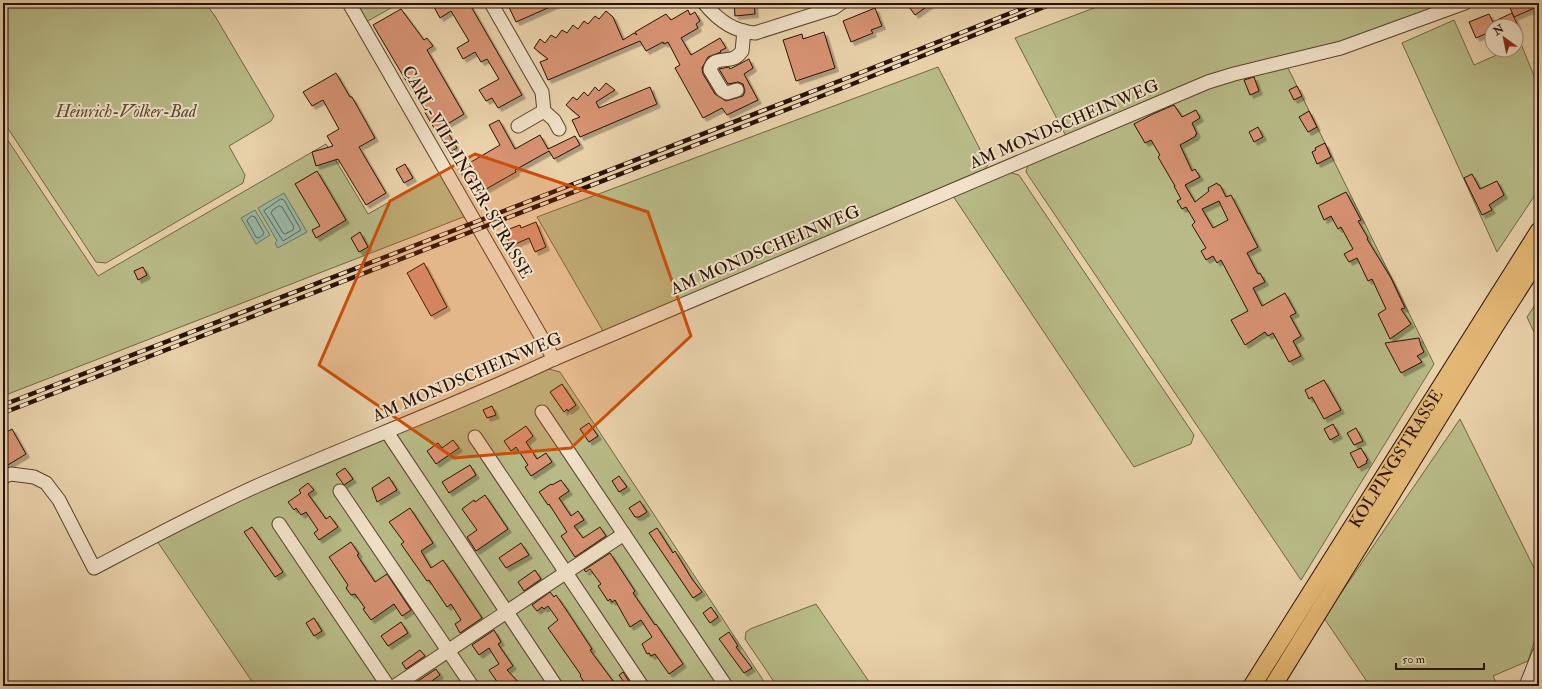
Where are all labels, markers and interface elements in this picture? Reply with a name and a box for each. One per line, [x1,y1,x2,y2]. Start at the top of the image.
north arrow [1484,18,1524,58]
text: N [1490,21,1507,39]
street label: CARL-VILLINGER-STRASSE [397,62,537,282]
street label: AM MONDSCHEINWEG [965,75,1162,174]
park label: Heinrich-Völker-Bad [55,101,197,122]
street label: AM MONDSCHEINWEG [666,201,863,300]
street label: AM MONDSCHEINWEG [368,328,565,427]
street label: KOLPINGSTRASSE [1344,385,1447,532]
scale bar [1396,645,1484,671]
text: 50 m [1402,652,1426,667]

